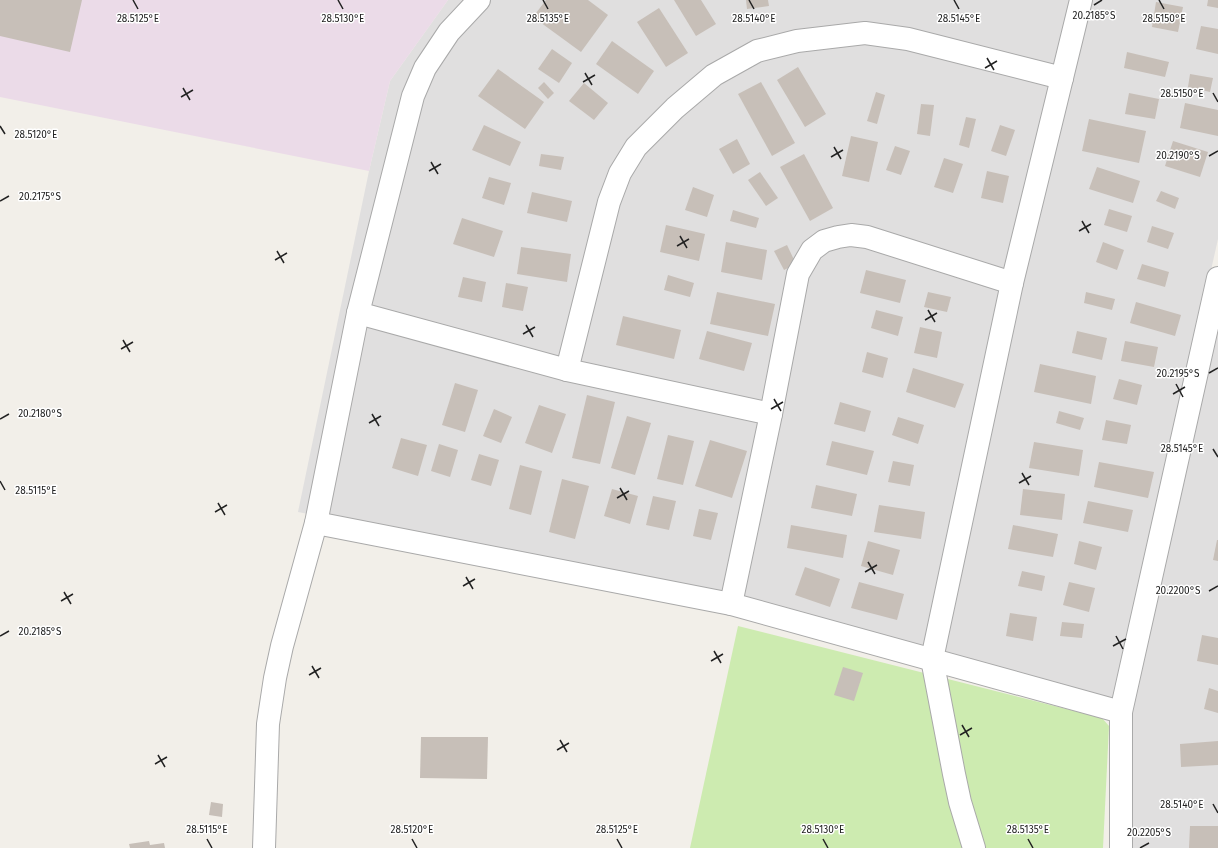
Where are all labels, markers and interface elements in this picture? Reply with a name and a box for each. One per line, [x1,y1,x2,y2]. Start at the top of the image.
text: 20.2185°S [1072,10,1116,22]
text: 28.5125°E [117,13,159,25]
text: 28.5130°E [322,13,364,25]
text: 28.5135°E [527,13,569,25]
text: 28.5140°E [732,13,776,25]
text: 28.5145°E [938,13,980,25]
text: 28.5150°E [1143,13,1185,25]
text: 28.5150°E [1161,88,1203,100]
text: 28.5120°E [15,129,57,141]
text: 20.2190°S [1156,150,1200,162]
text: 20.2175°S [19,191,61,203]
text: 20.2195°S [1157,368,1200,380]
text: 20.2180°S [18,408,62,420]
text: 28.5145°E [1161,443,1203,455]
text: 28.5115°E [15,485,57,497]
text: 20.2200°S [1156,585,1201,597]
text: 20.2185°S [18,626,62,638]
text: 28.5140°E [1160,799,1204,811]
text: 28.5115°E [186,824,228,836]
text: 28.5120°E [391,824,433,836]
text: 28.5125°E [596,824,638,836]
text: 28.5130°E [802,824,844,836]
text: 28.5135°E [1007,824,1049,836]
text: 20.2205°S [1127,827,1172,839]

